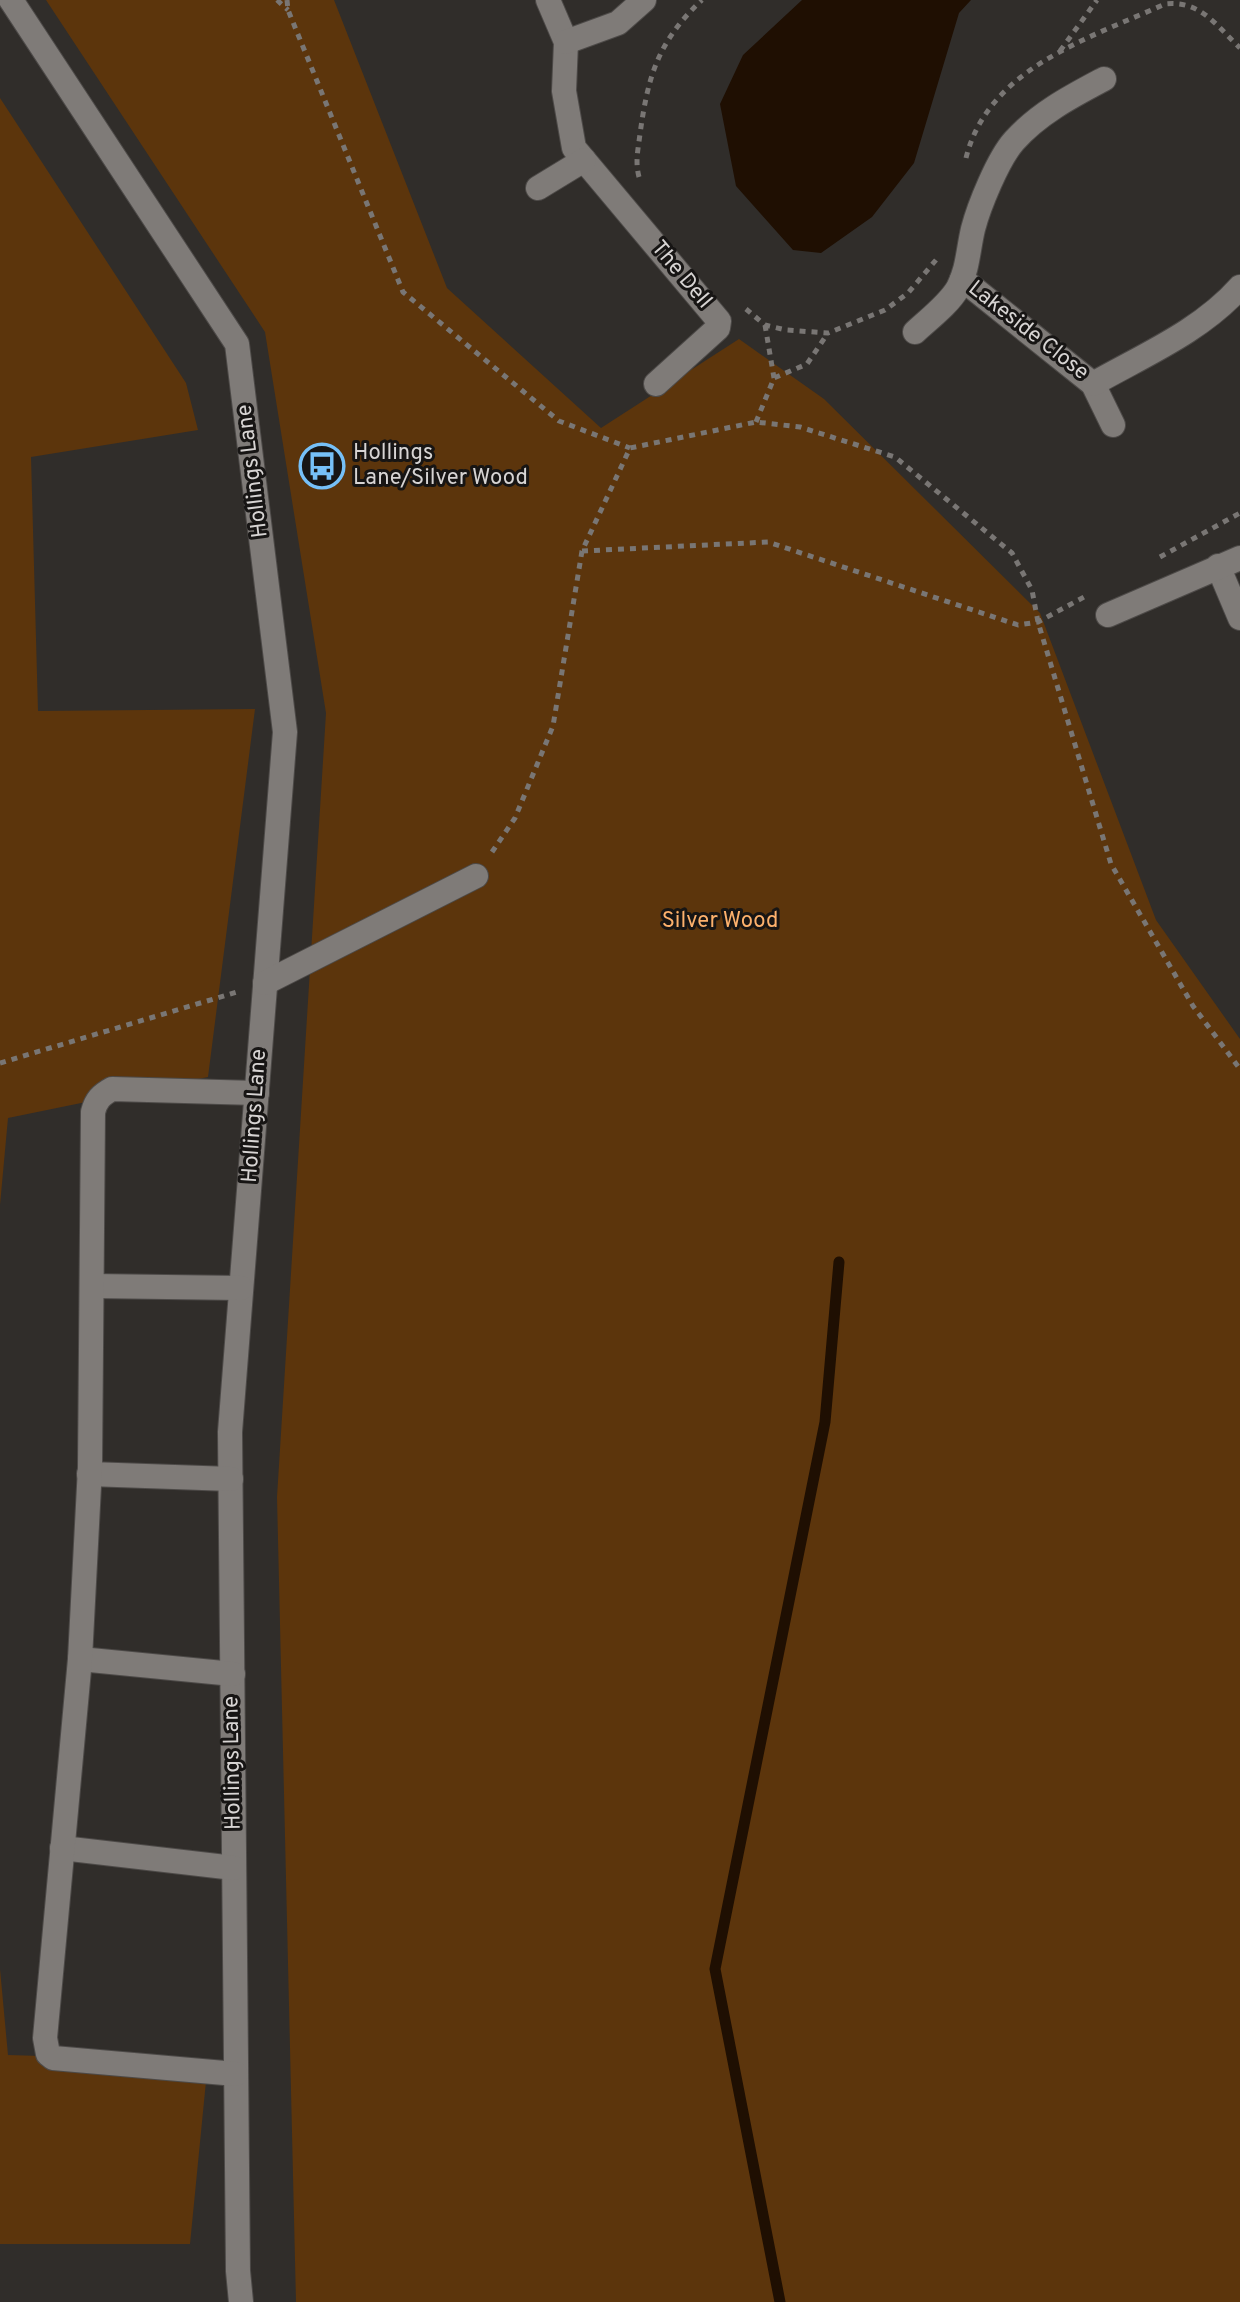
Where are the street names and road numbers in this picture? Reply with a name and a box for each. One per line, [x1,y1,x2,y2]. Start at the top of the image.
street label: The Dell [645,235,717,315]
street label: Lakeside Close [962,275,1094,387]
street label: Hollings Lane [231,403,275,539]
street label: Hollings Lane [237,1048,273,1184]
street label: Hollings Lane [218,1696,248,1830]

